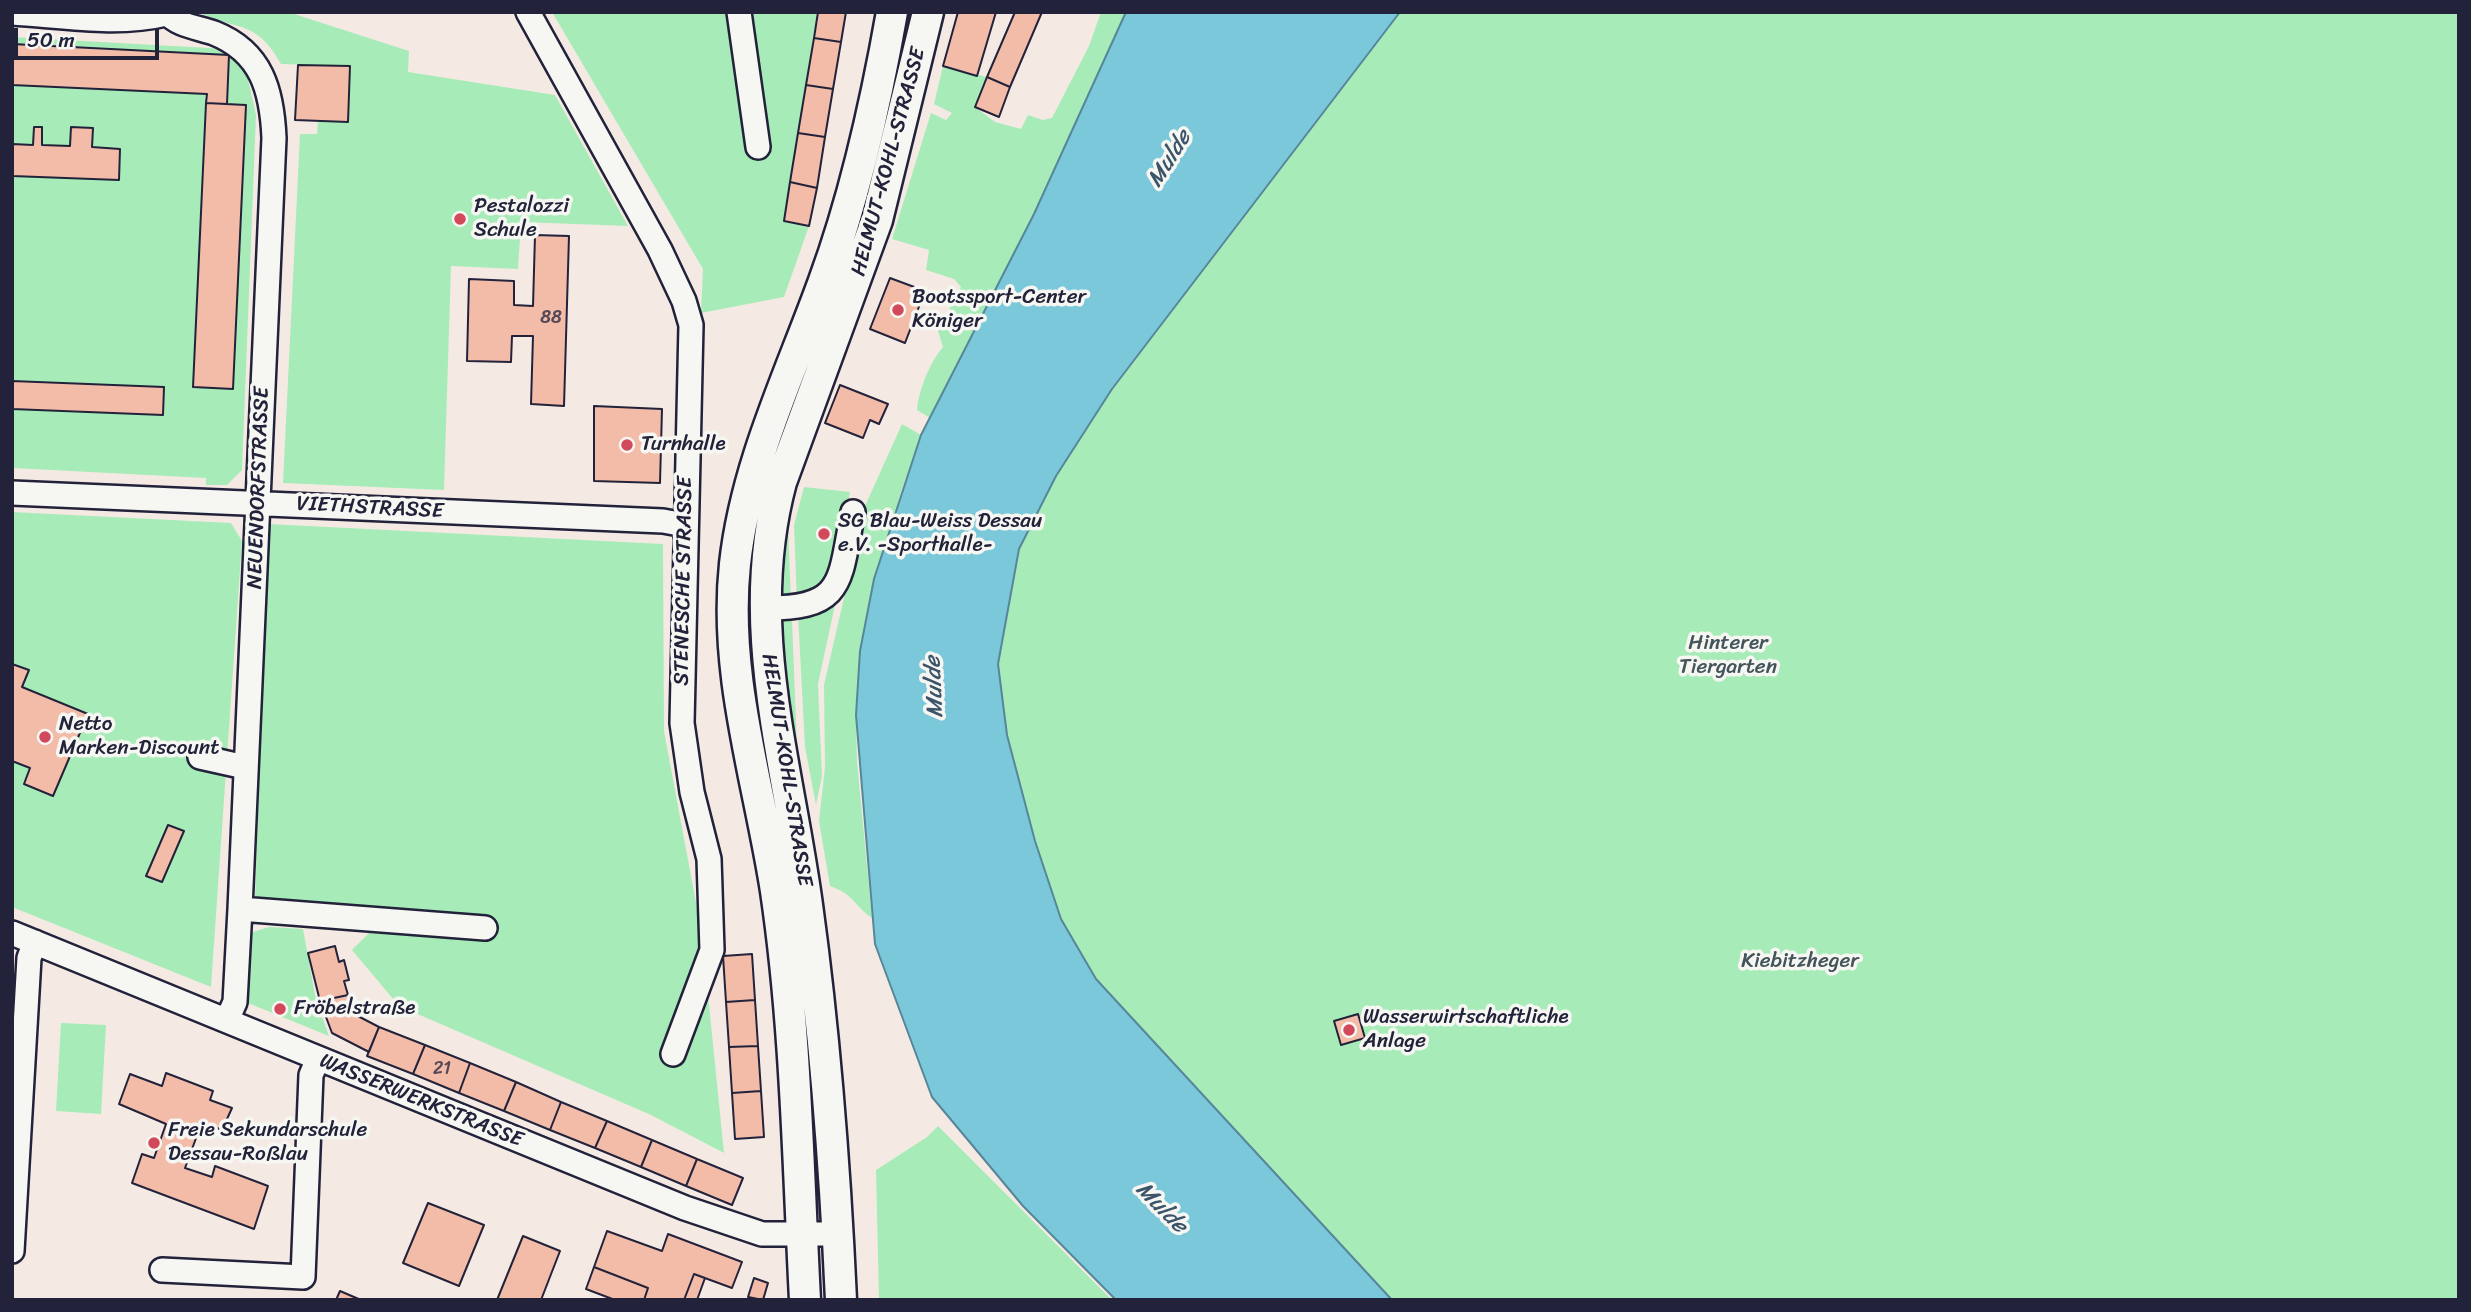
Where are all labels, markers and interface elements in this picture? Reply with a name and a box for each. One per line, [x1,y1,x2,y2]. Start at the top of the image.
scale bar [18,14,163,58]
text: 50 m [27,21,75,59]
street label: HELMUT-KOHL-STRASSE [846,45,932,279]
water label: Mulde [1142,126,1198,192]
place label: Pestalozzi Schule [474,194,569,244]
marker: Pestalozzi Schule [452,211,468,227]
place label: Bootssport-Center Königer [912,285,1086,335]
marker: Bootssport-Center Königer [890,302,906,318]
house number: 88 [540,307,562,329]
street label: NEUENDORFSTRASSE [243,387,275,589]
place label: Turnhalle [641,432,726,458]
marker: Turnhalle [619,437,635,453]
street label: STENESCHE STRASSE [670,476,698,686]
street label: VIETHSTRASSE [296,492,444,524]
place label: SG Blau-Weiss Dessau e.V. -Sporthalle- [838,509,1042,559]
marker: SG Blau-Weiss Dessau e.V. -Sporthalle- [816,526,832,542]
park label: Hinterer Tiergarten [1679,631,1777,681]
street label: HELMUT-KOHL-STRASSE [755,652,817,888]
water label: Mulde [920,656,950,718]
place label: Netto Marken-Discount [59,712,219,762]
marker: Netto Marken-Discount [37,729,53,745]
park label: Kiebitzheger [1741,949,1859,975]
place label: Fröbelstraße [294,996,415,1022]
marker: Fröbelstraße [272,1001,288,1017]
place label: Wasserwirtschaftliche Anlage [1363,1005,1569,1055]
marker: Wasserwirtschaftliche Anlage [1341,1022,1357,1038]
street label: WASSERWERKSTRASSE [316,1049,526,1153]
house number: 21 [433,1058,451,1080]
place label: Freie Sekundarschule Dessau-Roßlau [168,1118,367,1168]
marker: Freie Sekundarschule Dessau-Roßlau [146,1135,162,1151]
water label: Mulde [1129,1176,1193,1240]

